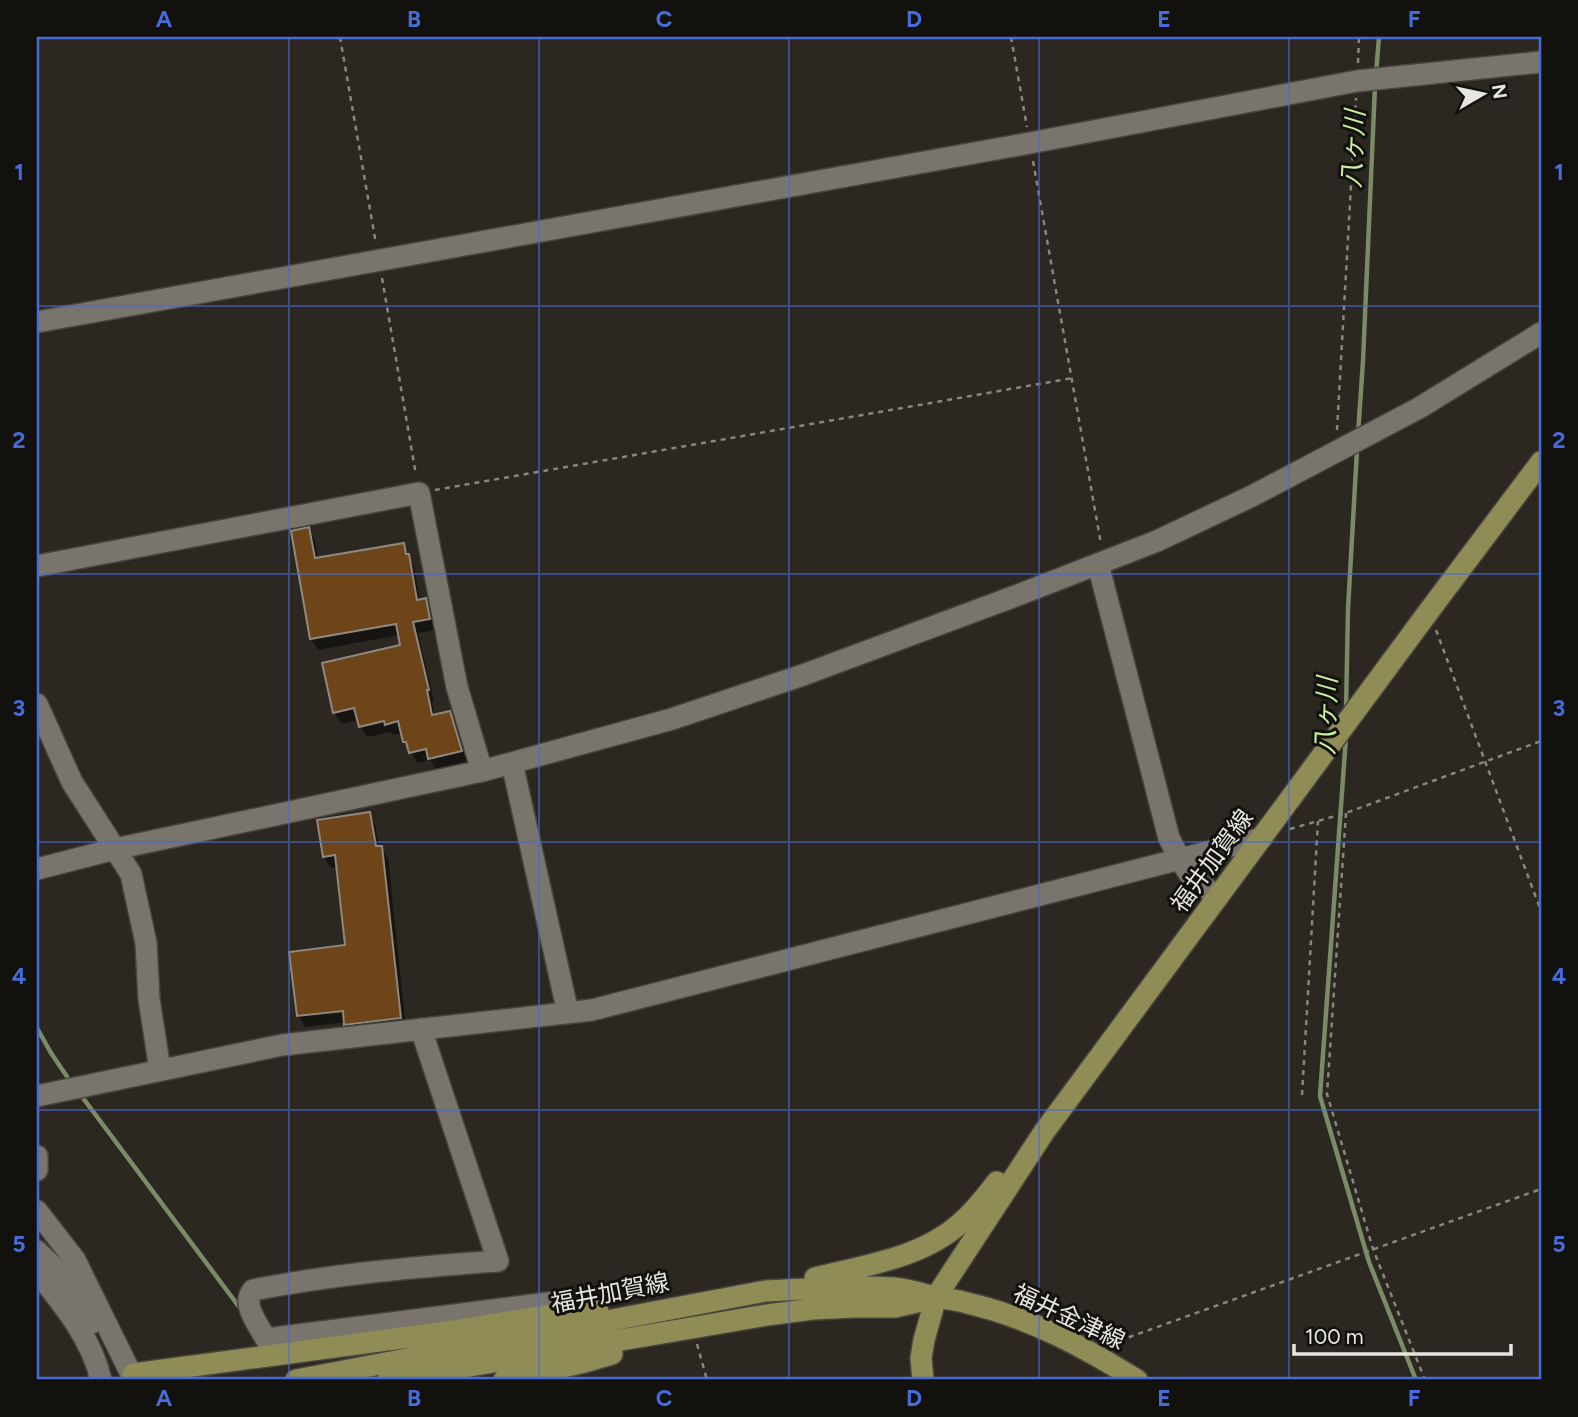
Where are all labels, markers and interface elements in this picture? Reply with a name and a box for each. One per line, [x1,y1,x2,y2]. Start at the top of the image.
text: A [156,5,173,33]
text: B [407,5,421,33]
text: C [656,5,673,33]
text: D [906,5,922,33]
text: E [1157,5,1171,33]
text: F [1408,5,1421,33]
north arrow [1448,60,1518,130]
text: N [1487,82,1512,100]
water label: 八ヶ川 [1335,106,1371,189]
text: 1 [14,158,24,186]
text: 1 [1554,158,1564,186]
text: 2 [12,426,26,454]
text: 2 [1552,426,1566,454]
water label: 八ヶ川 [1309,673,1343,756]
text: 3 [13,694,25,722]
text: 3 [1553,694,1565,722]
street label: 福井加賀線 [1165,804,1259,918]
text: 4 [12,962,26,990]
text: 4 [1552,962,1566,990]
text: 5 [12,1230,26,1258]
text: 5 [1552,1230,1566,1258]
street label: 福井加賀線 [548,1267,672,1318]
street label: 福井金津線 [1009,1278,1130,1355]
scale bar [1294,1312,1512,1356]
text: 100 m [1305,1324,1364,1349]
text: A [156,1384,173,1412]
text: B [407,1384,421,1412]
text: C [656,1384,673,1412]
text: D [906,1384,922,1412]
text: E [1157,1384,1171,1412]
text: F [1408,1384,1421,1412]

